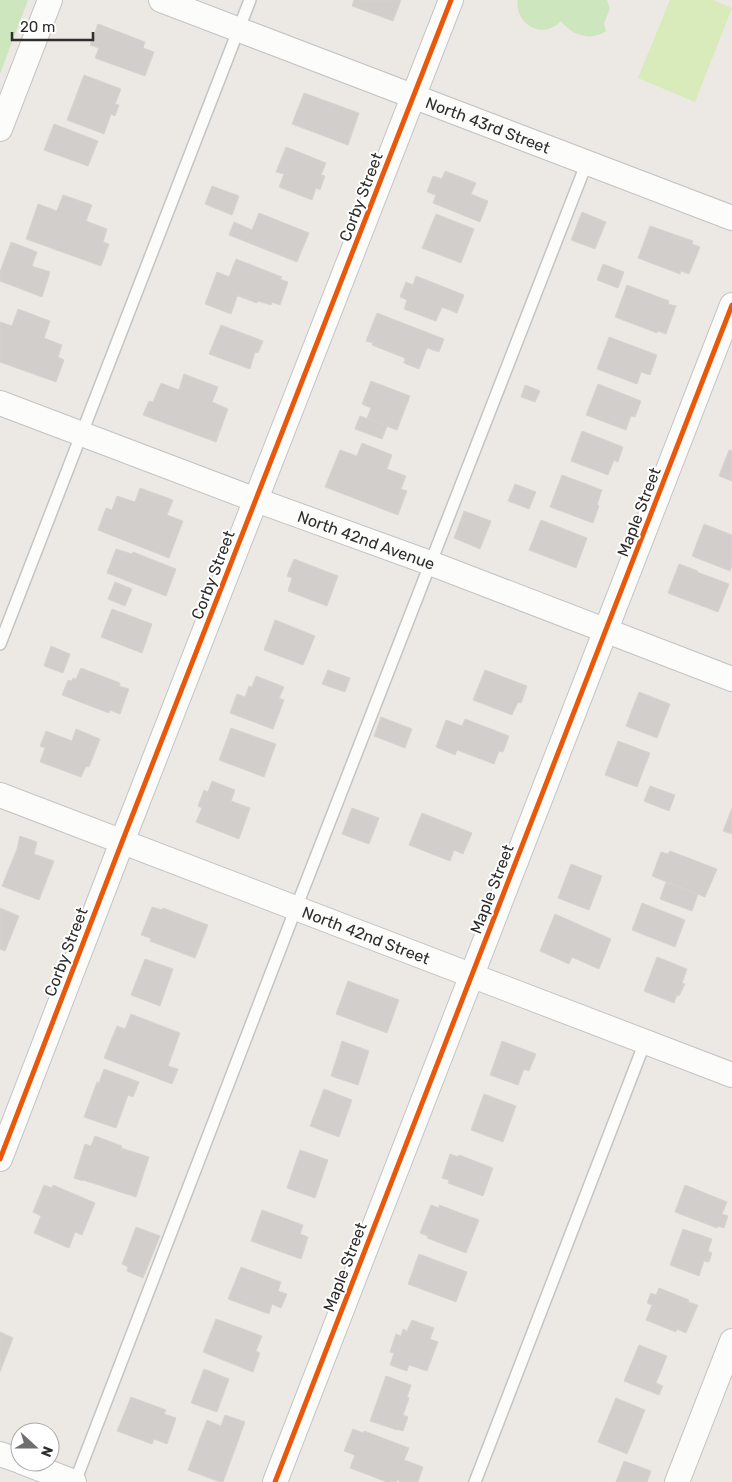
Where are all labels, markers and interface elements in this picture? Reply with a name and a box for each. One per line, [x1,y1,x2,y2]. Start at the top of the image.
scale bar [12,10,94,42]
text: 20 m [20,18,55,36]
street label: North 43rd Street [423,92,553,157]
street label: Corby Street [335,150,387,244]
street label: Maple Street [613,465,665,559]
street label: North 42nd Avenue [295,506,437,573]
street label: Corby Street [187,528,239,622]
street label: Maple Street [466,842,518,936]
street label: North 42nd Street [300,902,433,968]
street label: Corby Street [40,905,92,999]
street label: Maple Street [319,1220,371,1314]
north arrow [10,1422,60,1472]
text: N [37,1444,56,1459]

